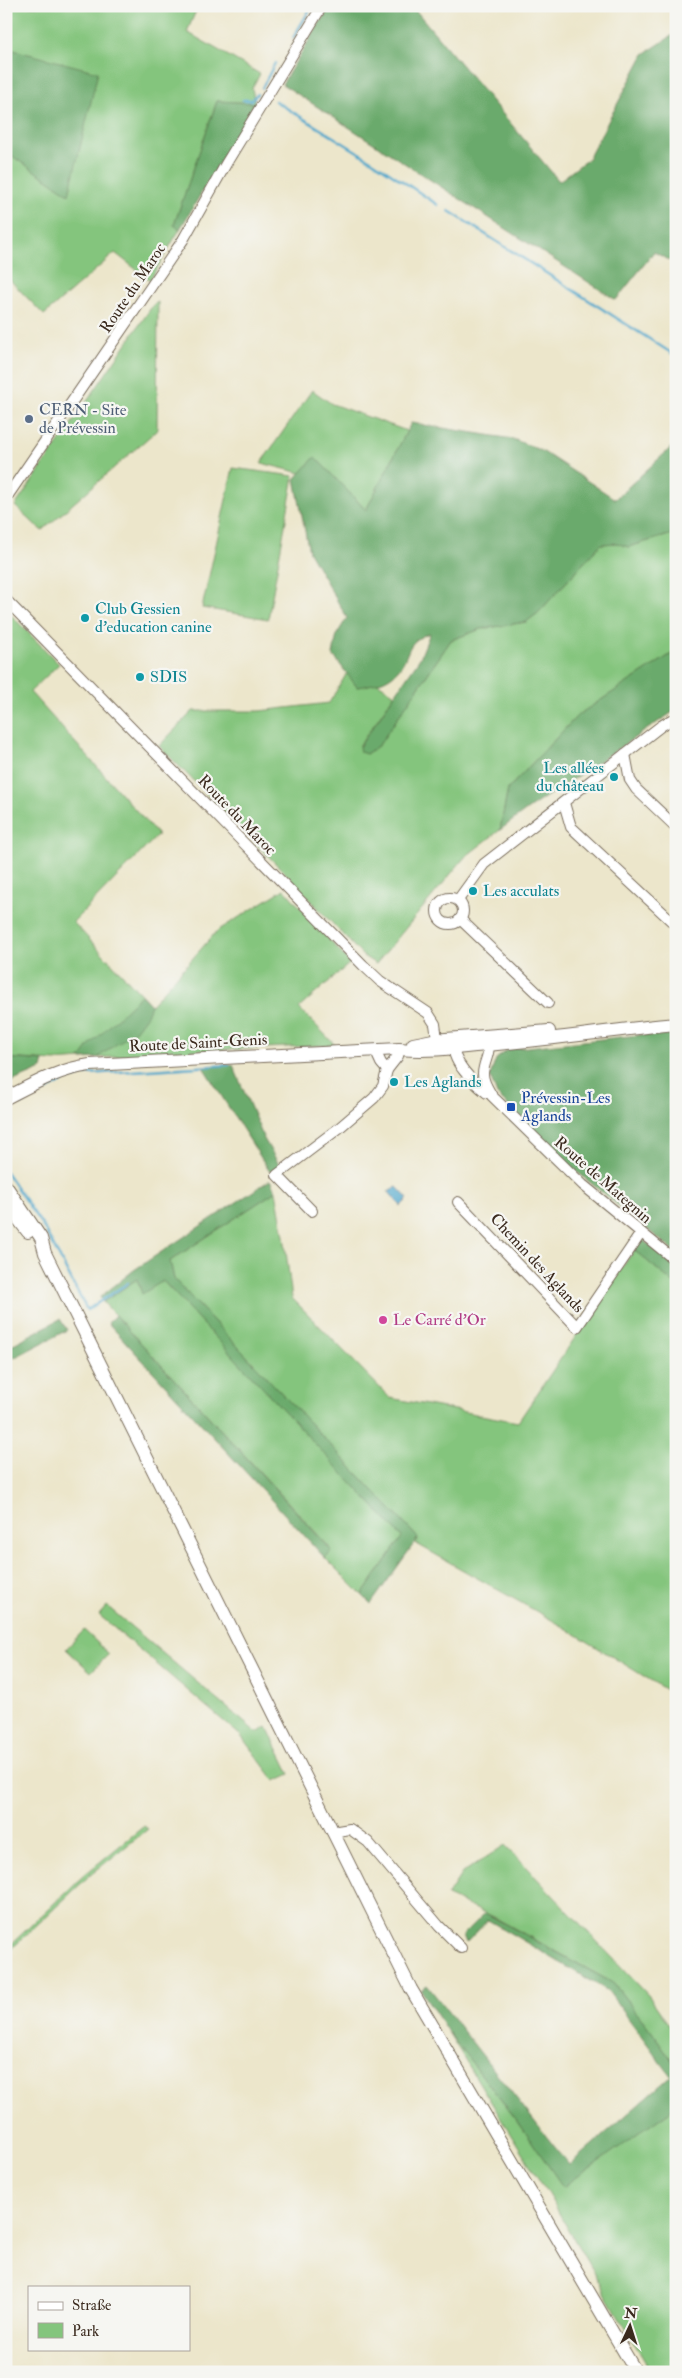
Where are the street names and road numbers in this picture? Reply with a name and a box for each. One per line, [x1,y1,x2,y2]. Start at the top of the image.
street label: Route du Maroc [96,239,171,337]
street label: Route du Maroc [194,771,281,860]
street label: Route de Saint-Genis [128,1029,268,1057]
street label: Route de Mategnin [550,1132,656,1228]
street label: Chemin des Aglands [486,1209,588,1317]

